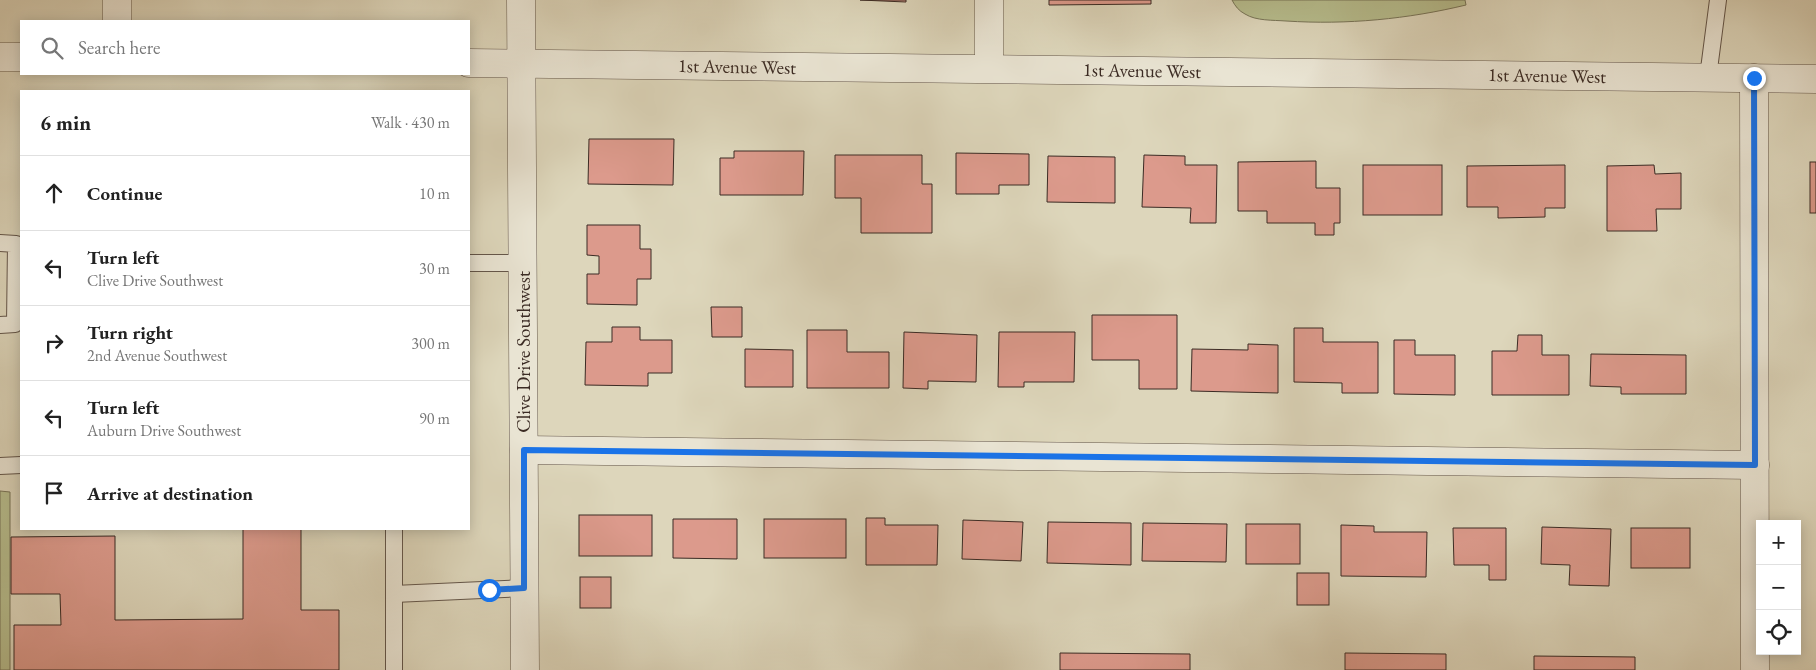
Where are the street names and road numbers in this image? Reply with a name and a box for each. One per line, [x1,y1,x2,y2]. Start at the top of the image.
street label: 1st Avenue West [678,53,796,80]
street label: 1st Avenue West [1083,57,1201,84]
street label: 1st Avenue West [1488,62,1606,89]
street label: Clive Drive Southwest [511,271,536,433]

